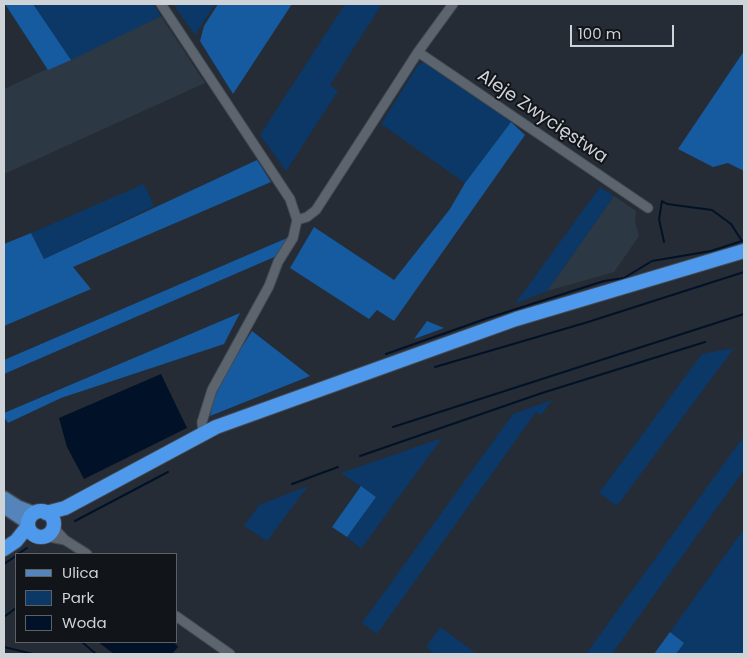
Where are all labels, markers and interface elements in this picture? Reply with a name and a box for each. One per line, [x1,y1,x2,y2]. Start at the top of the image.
scale bar [573,15,677,47]
text: 100 m [578,23,621,44]
street label: Aleje Zwycięstwa [473,65,611,169]
legend [15,553,178,643]
text: Ulica [62,562,99,583]
text: Park [62,587,94,608]
text: Woda [62,612,107,633]

